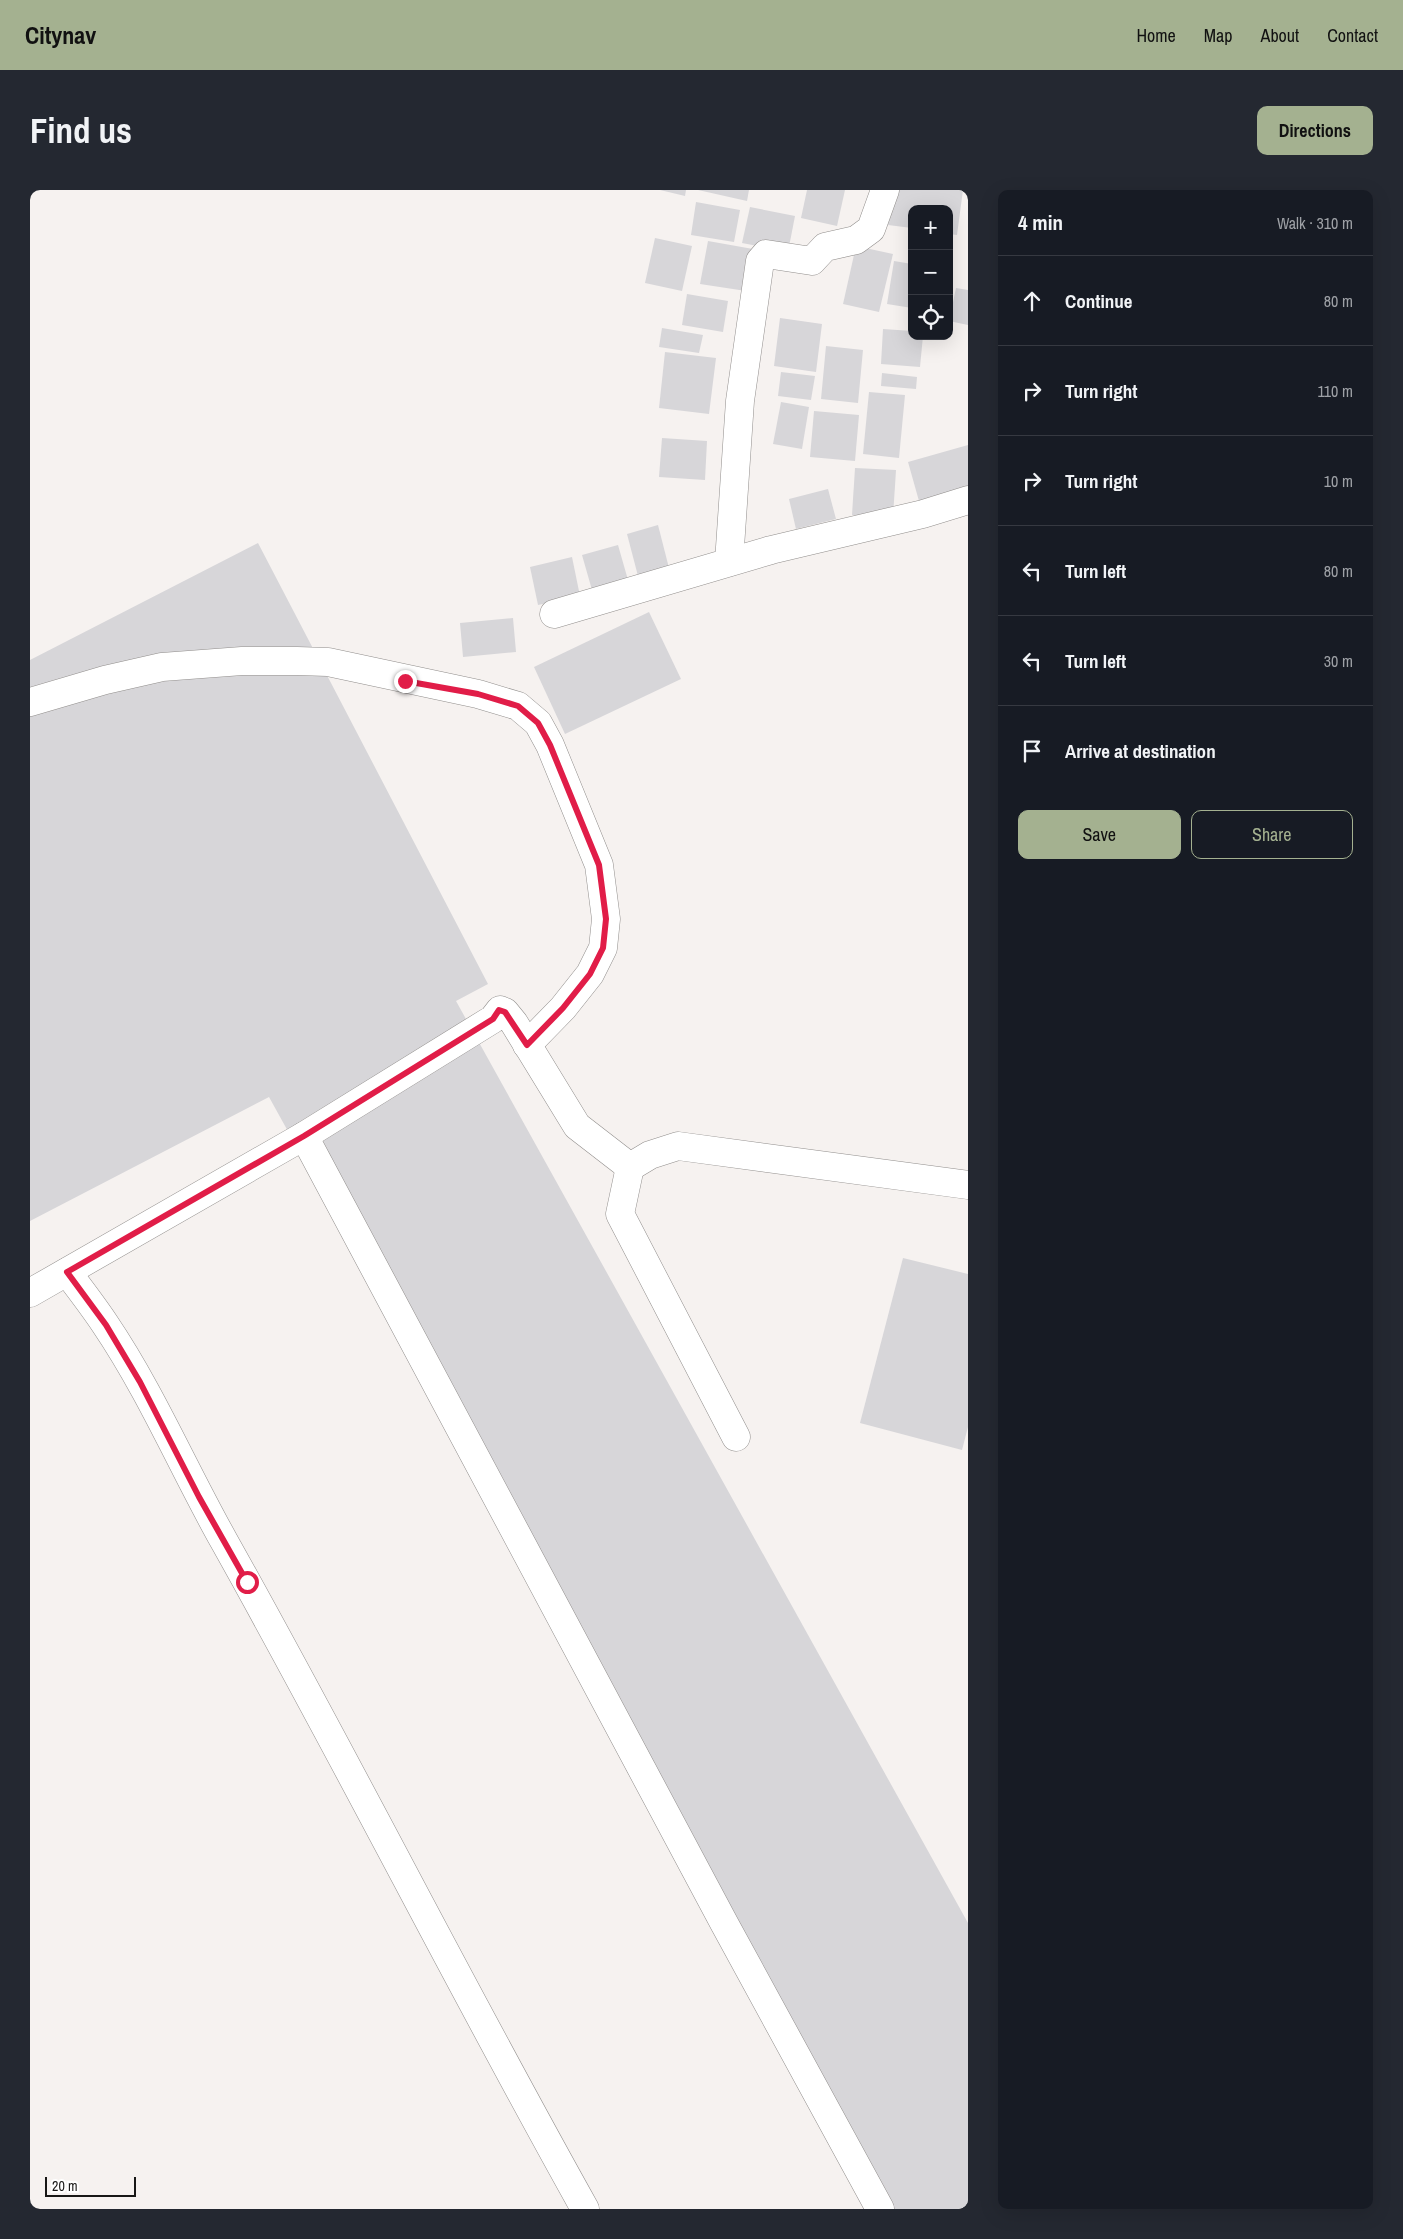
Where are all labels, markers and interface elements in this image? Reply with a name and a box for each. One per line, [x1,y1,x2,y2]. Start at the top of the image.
text: Citynav [25,19,96,51]
text: Home [1136,23,1176,48]
text: Map [1204,23,1233,48]
text: About [1261,23,1299,48]
text: Contact [1327,23,1378,48]
button: Directions [1257,106,1373,155]
text: Find us [30,107,132,154]
map controls [908,205,953,340]
button: + [908,205,953,250]
text: 4 min [1018,208,1063,237]
text: Walk · 310 m [1277,212,1353,234]
button: − [908,250,953,295]
icon: ahead [1018,287,1046,315]
text: Continue [1065,288,1133,314]
text: 80 m [1324,290,1353,312]
button: locate [908,295,953,340]
icon: right [1018,377,1046,405]
text: Turn right [1065,378,1137,404]
text: 110 m [1317,380,1353,402]
icon: right [1018,467,1046,495]
text: Turn right [1065,468,1137,494]
text: 10 m [1324,470,1353,492]
icon: left [1018,557,1046,585]
text: Turn left [1065,558,1126,584]
text: 80 m [1324,560,1353,582]
icon: left [1018,647,1046,675]
text: Turn left [1065,648,1126,674]
text: 30 m [1324,650,1353,672]
route end [394,670,417,693]
icon: arrive [1018,737,1046,765]
text: Arrive at destination [1065,738,1216,764]
button: Save [1018,810,1181,859]
button: Share [1191,810,1353,859]
route start [236,1571,259,1594]
scale bar [45,2174,136,2197]
text: 20 m [52,2177,78,2195]

